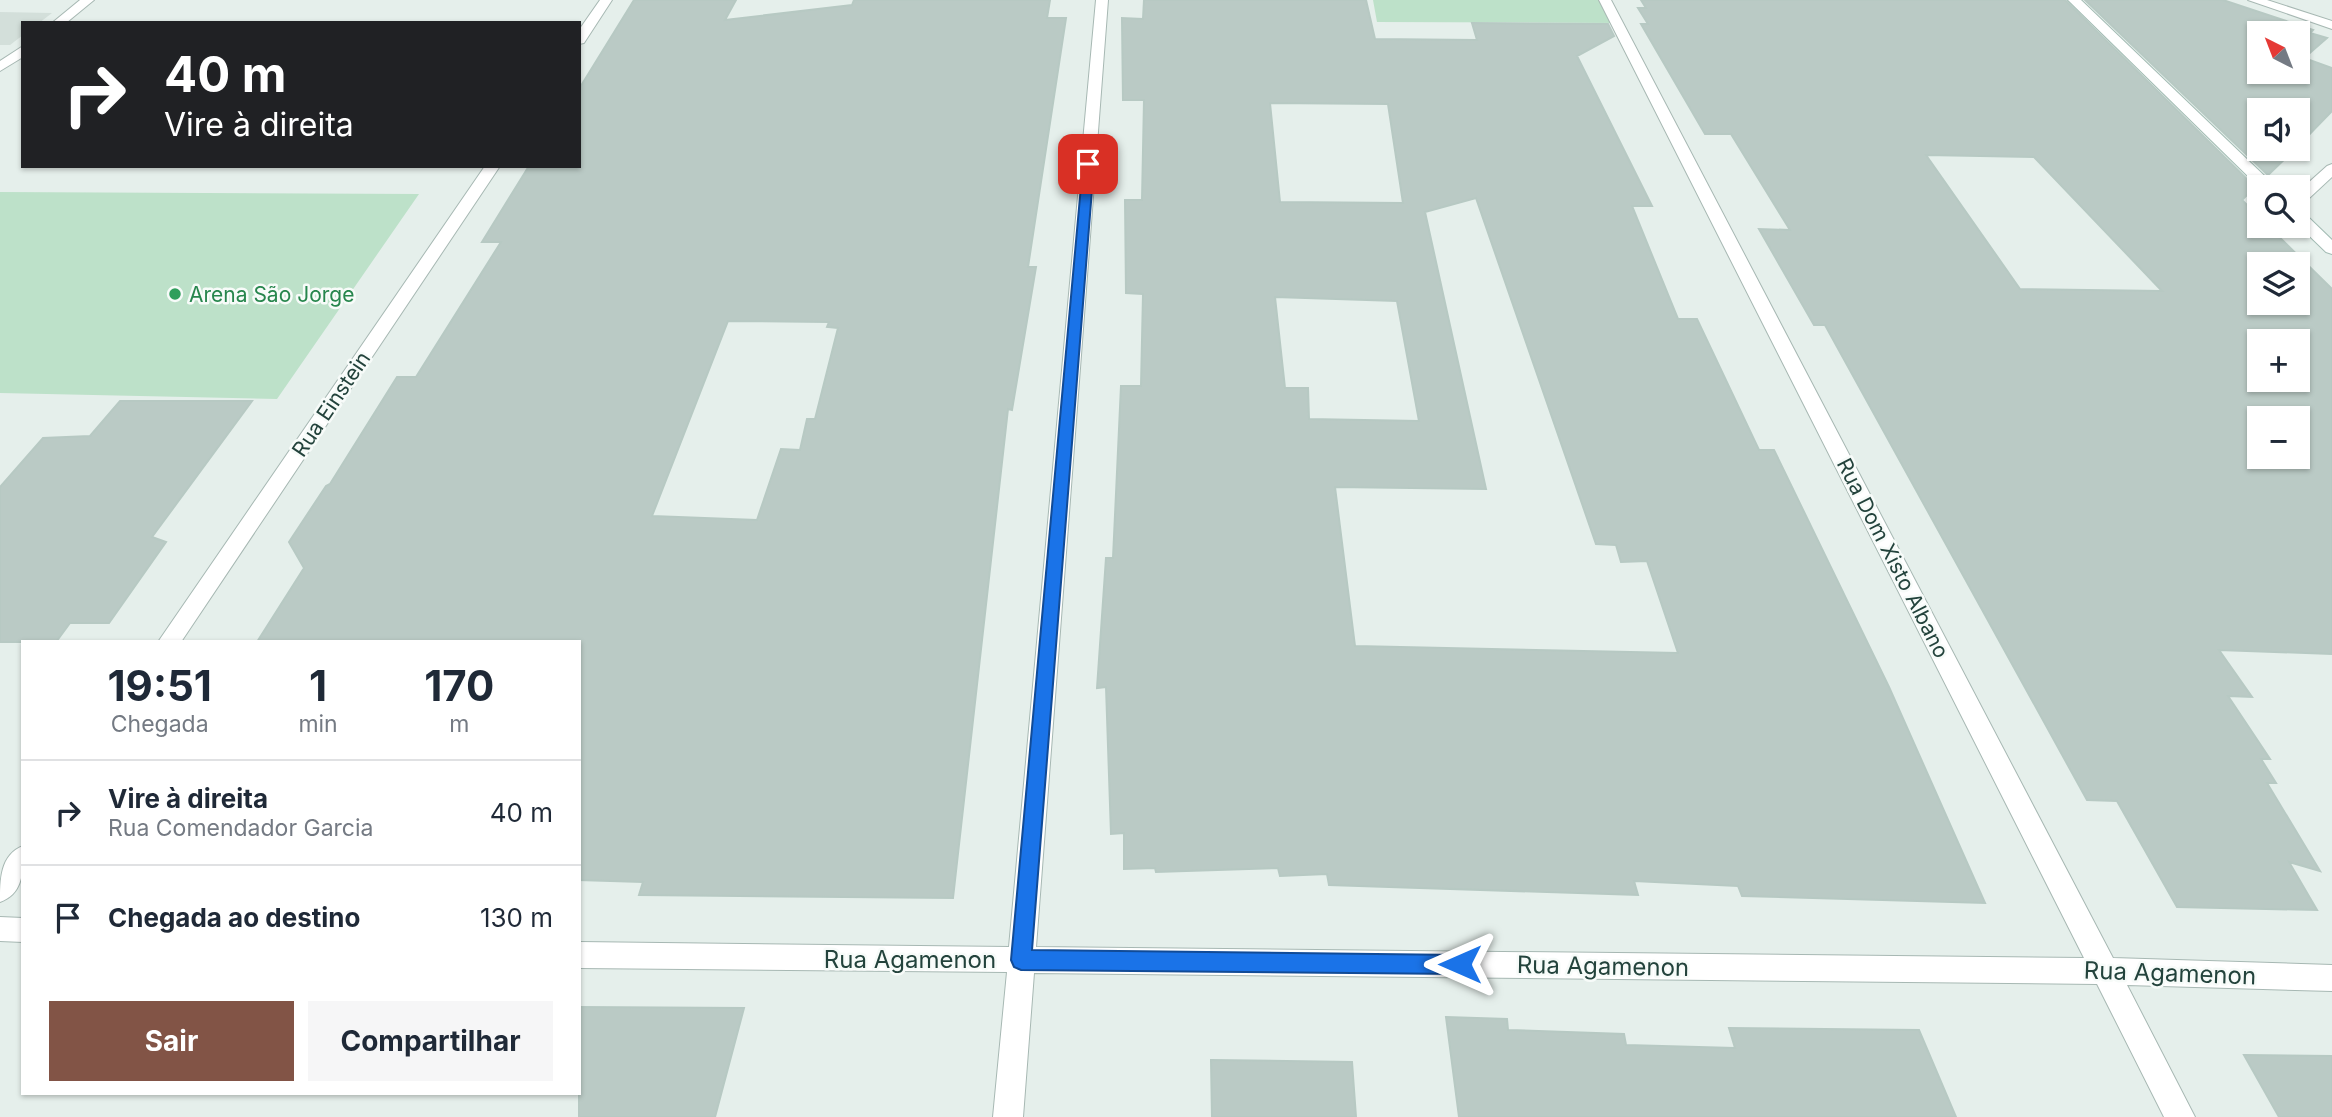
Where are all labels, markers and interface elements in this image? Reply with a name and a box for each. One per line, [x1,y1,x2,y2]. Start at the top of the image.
north arrow [2247,21,2310,84]
map controls [2247,21,2310,469]
text: 40 m [164,45,287,104]
icon: right [49,49,140,140]
button: sound [2247,98,2310,161]
text: Vire à direita [164,105,354,144]
pin [1058,134,1118,194]
icon: arrive [1069,145,1107,183]
button: search [2247,175,2310,238]
button: layers [2247,252,2310,315]
place label: Arena São Jorge [189,282,354,307]
marker: Arena São Jorge [167,286,183,302]
button: + [2247,329,2310,392]
street label: Rua Einstein [287,347,375,461]
button: − [2247,406,2310,469]
street label: Rua Dom Xisto Albano [1832,454,1954,662]
text: 19:51 [108,660,212,711]
text: 1 [309,660,327,711]
text: 170 [424,660,494,711]
text: Chegada [111,710,209,738]
text: min [298,710,338,738]
text: m [449,710,469,738]
text: Vire à direita [108,783,268,814]
icon: right [49,794,87,832]
text: 40 m [490,797,553,828]
text: Rua Comendador Garcia [108,814,374,842]
icon: arrive [49,899,87,937]
text: Chegada ao destino [108,902,360,933]
text: 130 m [480,902,553,933]
position arrow [1423,927,1497,1001]
street label: Rua Agamenon [824,945,996,974]
street label: Rua Agamenon [1517,950,1689,982]
street label: Rua Agamenon [2083,956,2257,990]
button: Sair [49,1001,294,1081]
button: Compartilhar [308,1001,553,1081]

